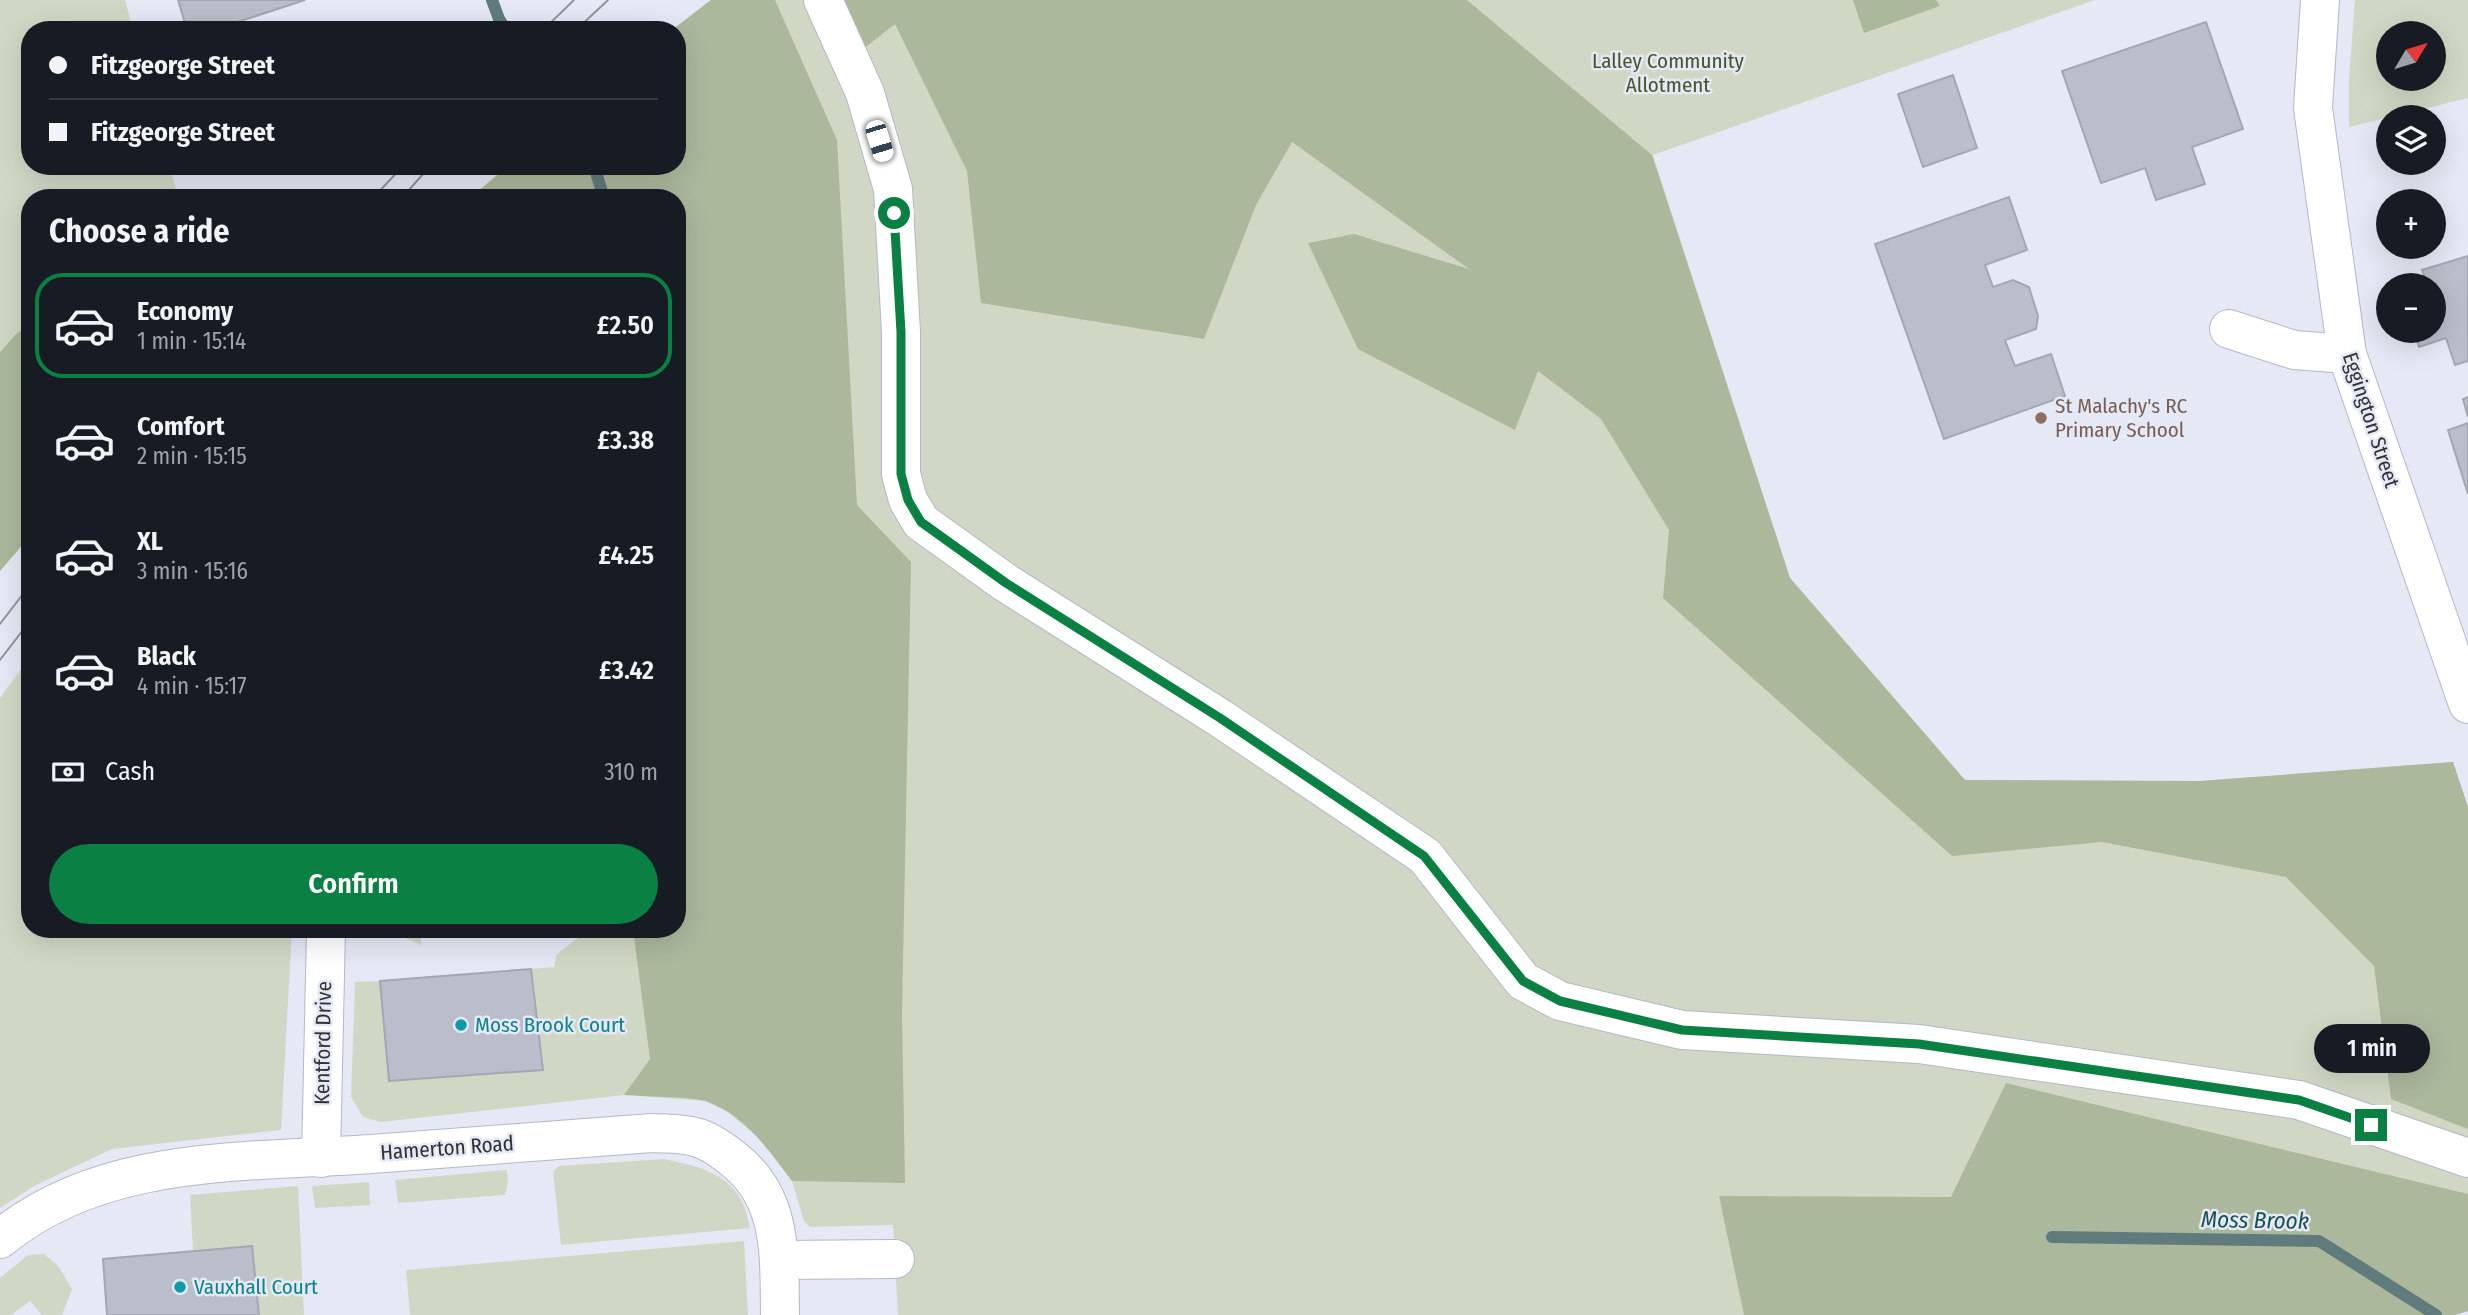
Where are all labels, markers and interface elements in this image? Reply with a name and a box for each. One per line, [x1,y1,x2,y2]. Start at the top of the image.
north arrow [2376,21,2446,91]
map controls [2376,21,2446,343]
park label: Lalley Community Allotment [1592,48,1745,98]
text: Fitzgeorge Street [91,50,275,81]
button: layers [2376,105,2446,175]
text: Fitzgeorge Street [91,117,275,148]
car [863,118,896,164]
button: + [2376,189,2446,259]
route start [878,197,910,229]
text: Choose a ride [49,212,230,250]
button: − [2376,273,2446,343]
icon: car [53,294,116,357]
text: Economy [137,296,233,327]
text: £2.50 [597,310,654,341]
text: 1 min · 15:14 [137,327,246,355]
street label: Eggington Street [2337,349,2405,491]
place label: St Malachy's RC Primary School [2055,393,2187,443]
icon: car [53,409,116,472]
marker: St Malachy's RC Primary School [2033,410,2049,426]
text: Comfort [137,411,225,442]
text: £3.38 [597,425,654,456]
text: 2 min · 15:15 [137,442,247,470]
icon: car [53,524,116,587]
text: XL [137,526,163,557]
text: £4.25 [598,540,654,571]
text: 3 min · 15:16 [137,557,248,585]
icon: car [53,639,116,702]
text: Black [137,641,196,672]
text: £3.42 [599,655,654,686]
text: 4 min · 15:17 [137,672,247,700]
icon: cash [49,753,87,791]
text: Cash [105,756,155,787]
text: 310 m [604,758,658,786]
button: Confirm [49,844,658,924]
street label: Kentford Drive [309,981,337,1105]
place label: Moss Brook Court [475,1012,625,1038]
marker: Moss Brook Court [453,1017,469,1033]
callout: 1 min [2313,1024,2429,1072]
text: 1 min [2347,1034,2397,1062]
route end [2355,1109,2387,1141]
street label: Hamerton Road [379,1130,515,1166]
water label: Moss Brook [2201,1205,2309,1235]
place label: Vauxhall Court [194,1274,318,1300]
marker: Vauxhall Court [172,1279,188,1295]

